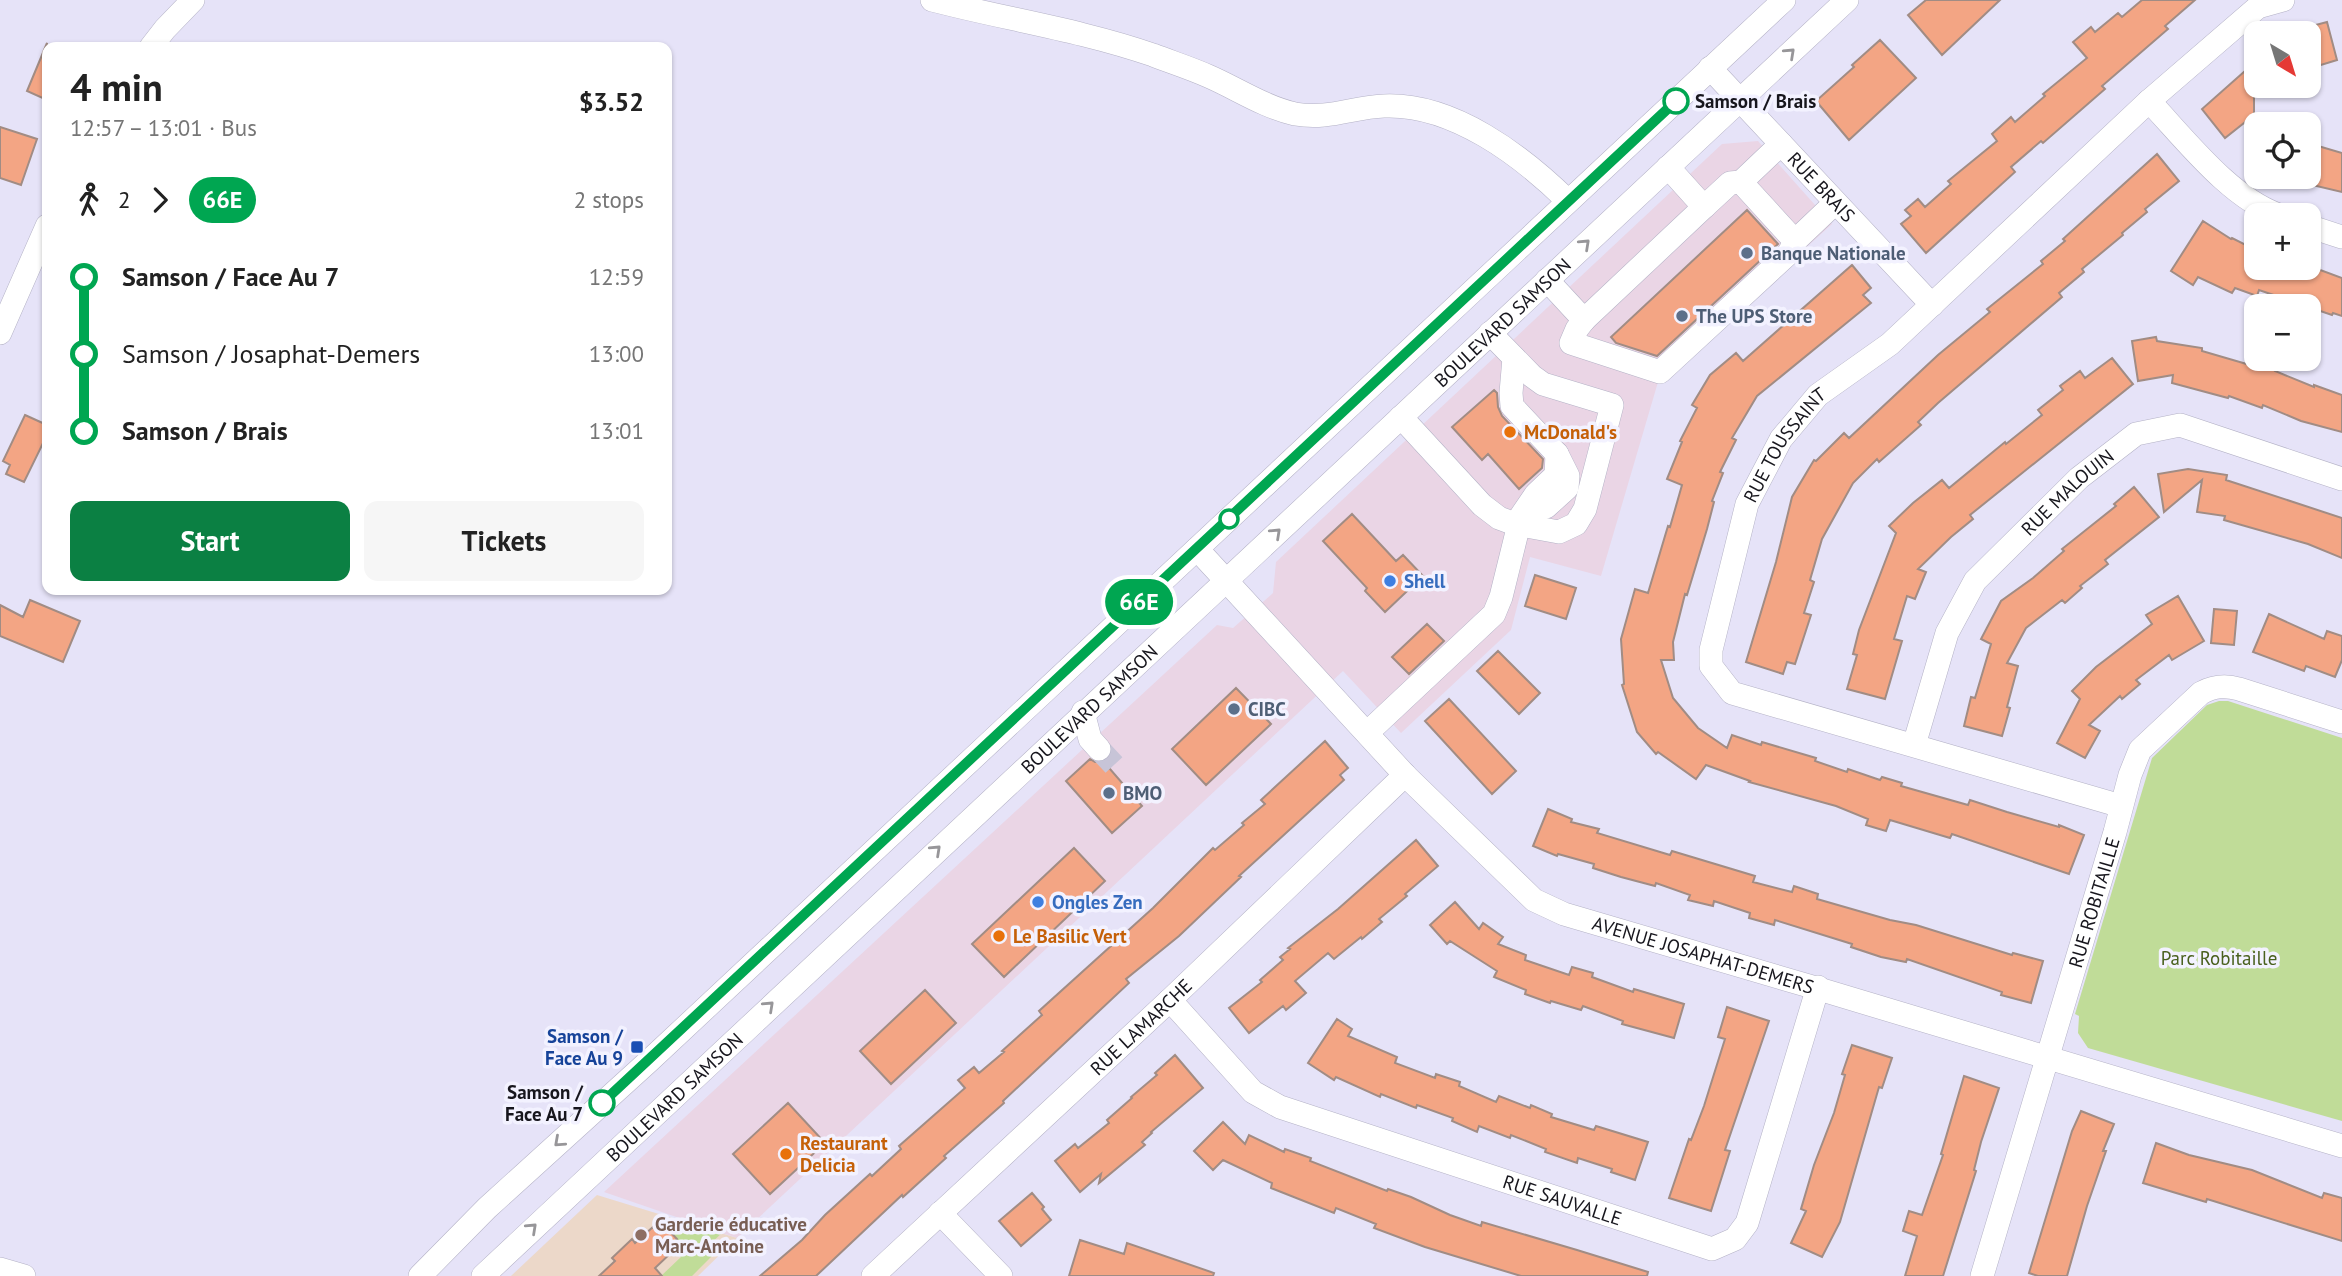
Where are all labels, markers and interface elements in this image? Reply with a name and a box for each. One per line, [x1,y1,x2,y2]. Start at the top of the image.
north arrow [2244,21,2320,98]
map controls [2244,21,2321,371]
one-way arrow [1782,49,1795,61]
text: 4 min [70,62,163,111]
text: $3.52 [579,85,644,118]
marker: Samson / Brais [1663,88,1689,114]
place label: Samson / Brais [1695,89,1816,113]
button: locate [2244,112,2321,189]
text: 12:57 – 13:01 · Bus [70,113,257,142]
street label: RUE BRAIS [1783,147,1860,227]
icon: walk [70,181,108,219]
icon: forward [141,181,179,219]
text: 66E [203,184,242,215]
text: 2 [118,185,131,214]
text: 2 stops [574,185,644,214]
button: + [2244,203,2321,280]
one-way arrow [1577,240,1590,252]
place label: Banque Nationale [1761,241,1906,265]
marker: Banque Nationale [1739,245,1755,261]
street label: BOULEVARD SAMSON [1429,253,1576,392]
text: Samson / Face Au 7 [122,260,339,293]
text: 12:59 [589,262,644,291]
button: − [2244,294,2321,371]
place label: The UPS Store [1696,304,1812,328]
marker: The UPS Store [1674,308,1690,324]
text: Samson / Josaphat-Demers [122,337,420,370]
text: 13:00 [589,339,644,368]
street label: RUE TOUSSAINT [1738,381,1830,506]
text: Samson / Brais [122,414,288,447]
text: 13:01 [589,416,644,445]
place label: McDonald's [1524,420,1617,444]
marker: McDonald's [1502,424,1518,440]
street label: RUE MALOUIN [2016,444,2118,541]
button: Start [70,501,350,581]
button: Tickets [364,501,644,581]
unlabelled marker [1219,509,1239,529]
one-way arrow [1268,529,1281,541]
place label: Shell [1404,569,1446,593]
marker: Shell [1382,573,1398,589]
line badge: 66E [1099,579,1179,625]
text: 66E [1119,586,1159,617]
street label: BOULEVARD SAMSON [1016,639,1163,779]
place label: CIBC [1248,697,1286,721]
marker: CIBC [1226,701,1242,717]
place label: BMO [1123,781,1162,805]
marker: BMO [1101,785,1117,801]
street label: RUE ROBITAILLE [2063,834,2125,970]
one-way arrow [928,846,941,859]
place label: Ongles Zen [1052,890,1143,914]
marker: Ongles Zen [1030,894,1046,910]
street label: AVENUE JOSAPHAT-DEMERS [1590,911,1817,999]
place label: Le Basilic Vert [1013,924,1127,948]
marker: Le Basilic Vert [991,928,1007,944]
park label: Parc Robitaille [2161,946,2277,970]
street label: RUE LAMARCHE [1085,973,1197,1080]
one-way arrow [761,1001,774,1014]
place label: Samson / Face Au 9 [545,1024,624,1070]
street label: BOULEVARD SAMSON [601,1027,748,1167]
marker: Samson / Face Au 9 [629,1039,645,1055]
place label: Samson / Face Au 7 [505,1080,584,1126]
marker: Samson / Face Au 7 [589,1090,615,1116]
place label: Restaurant Delicia [800,1131,888,1177]
one-way arrow [554,1134,567,1147]
marker: Restaurant Delicia [778,1146,794,1162]
street label: RUE SAUVALLE [1500,1169,1625,1230]
place label: Garderie éducative Marc-Antoine [655,1212,807,1258]
one-way arrow [524,1224,537,1237]
marker: Garderie éducative Marc-Antoine [633,1227,649,1243]

